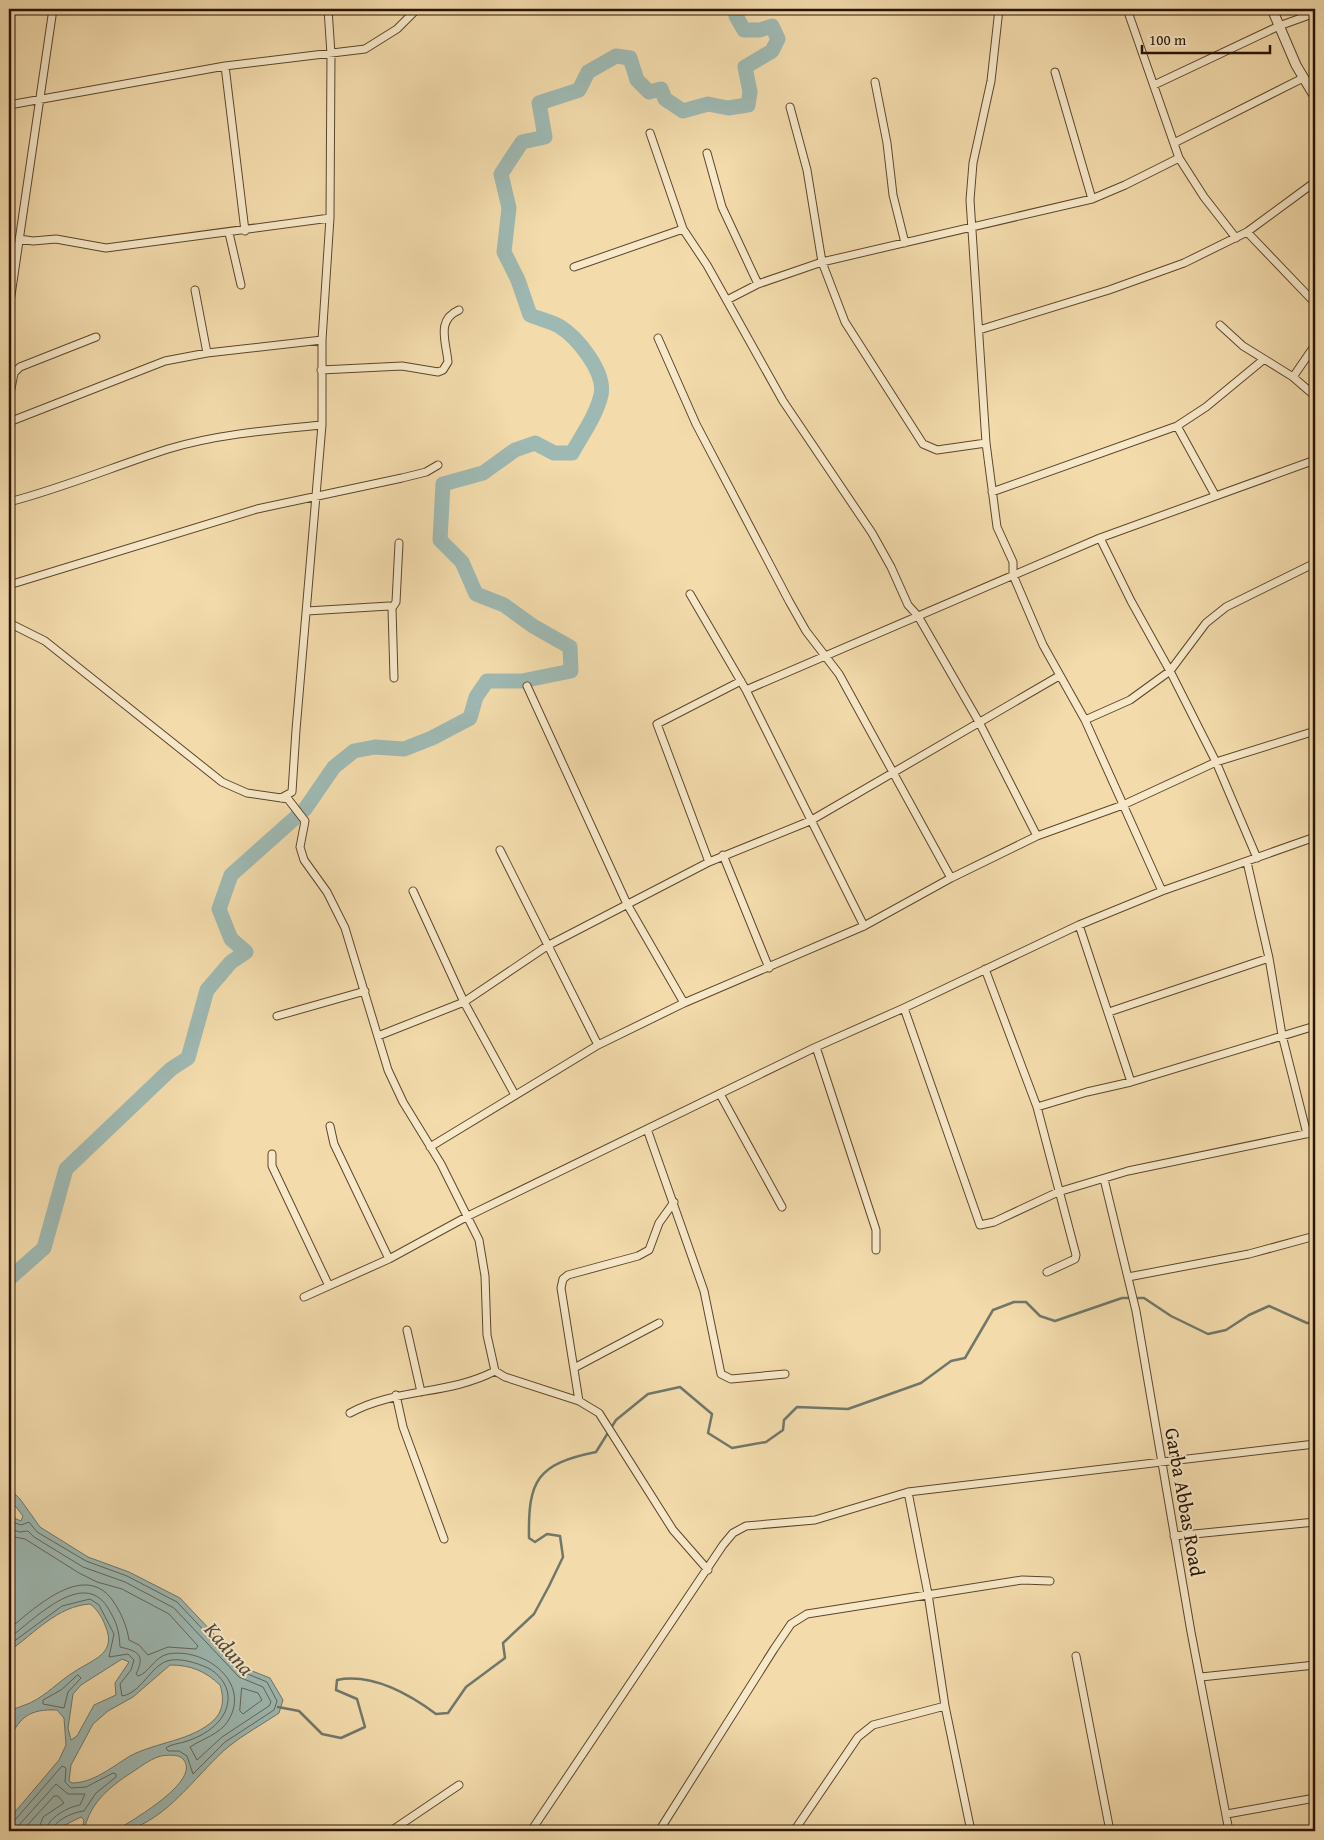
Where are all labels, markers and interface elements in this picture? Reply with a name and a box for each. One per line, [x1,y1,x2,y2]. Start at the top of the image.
scale bar [1142,22,1269,54]
text: 100 m [1149,29,1187,50]
street label: Garba Abbas Road [1158,1425,1213,1579]
water label: Kaduna [197,1614,262,1683]

